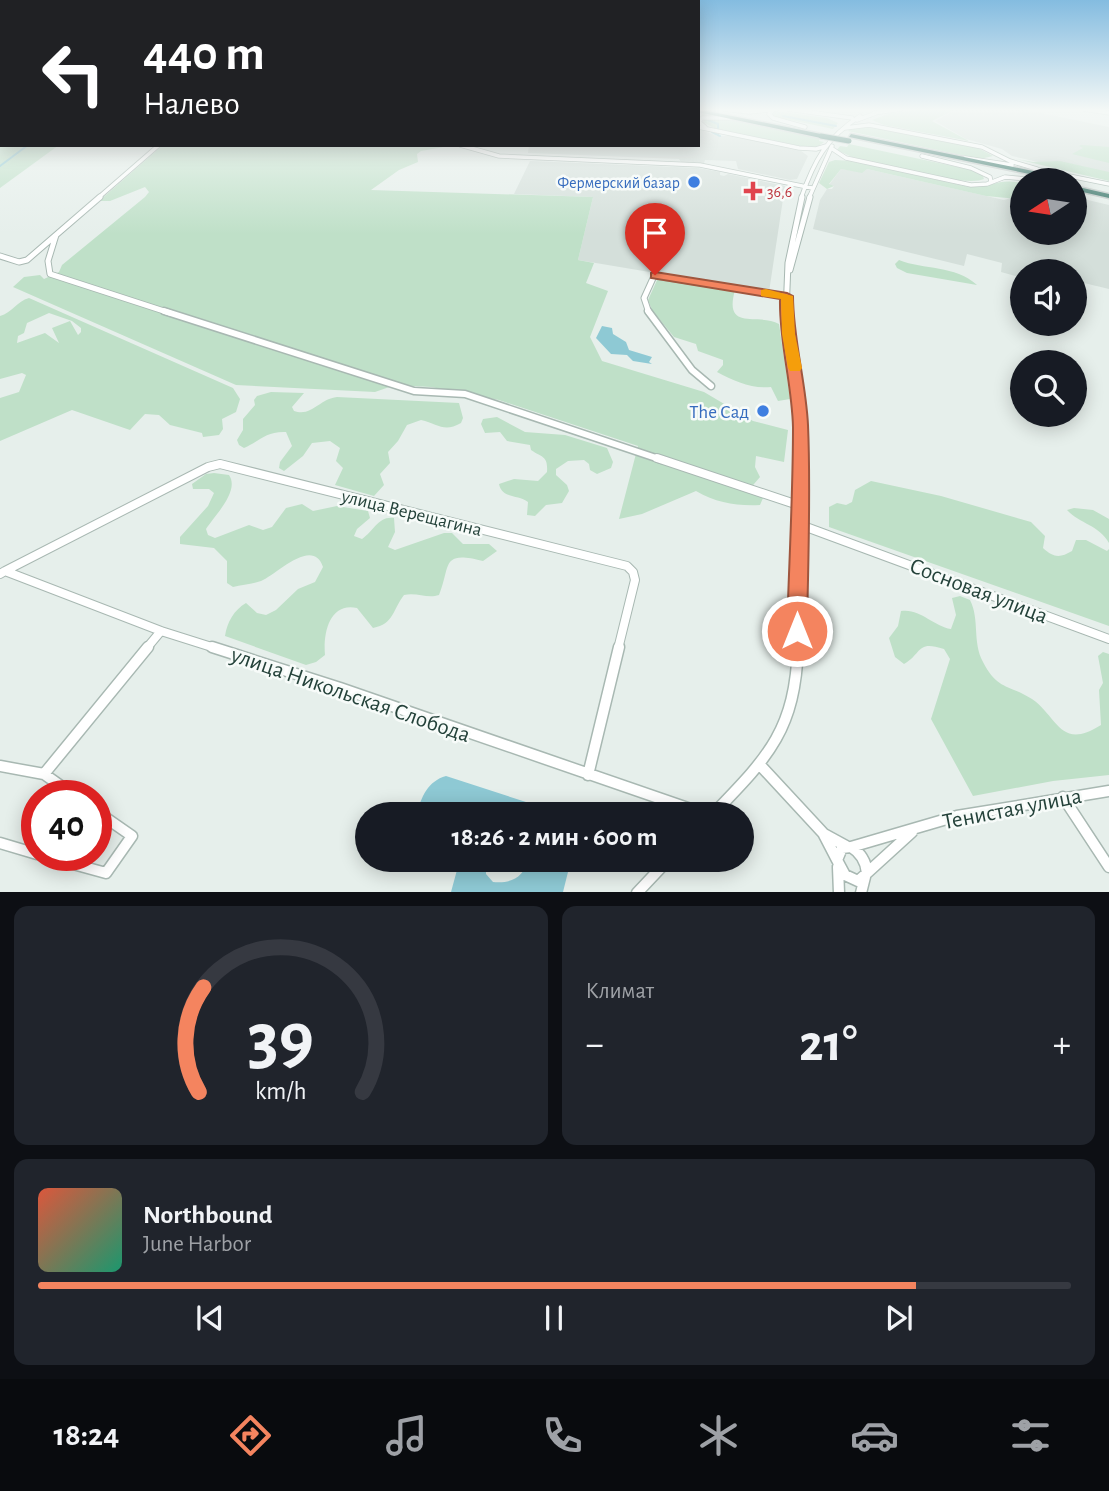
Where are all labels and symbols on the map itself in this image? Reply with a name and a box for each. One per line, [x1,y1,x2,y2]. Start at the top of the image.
north arrow [1010,168,1087,245]
marker: Фермерский базар [686,174,702,190]
place label: Фермерский базар [557,175,680,191]
marker: 36,6 [745,183,761,199]
place label: 36,6 [767,184,792,200]
pin [625,203,685,275]
place label: The Сад [689,403,749,422]
marker: The Сад [755,403,771,419]
street label: улица Верещагина [339,487,484,540]
street label: Сосновая улица [906,554,1051,628]
position arrow [760,594,834,668]
street label: улица Никольская Слобода [227,643,473,747]
speed limit sign: 40 [21,780,112,871]
street label: Тенистая улица [941,785,1084,834]

